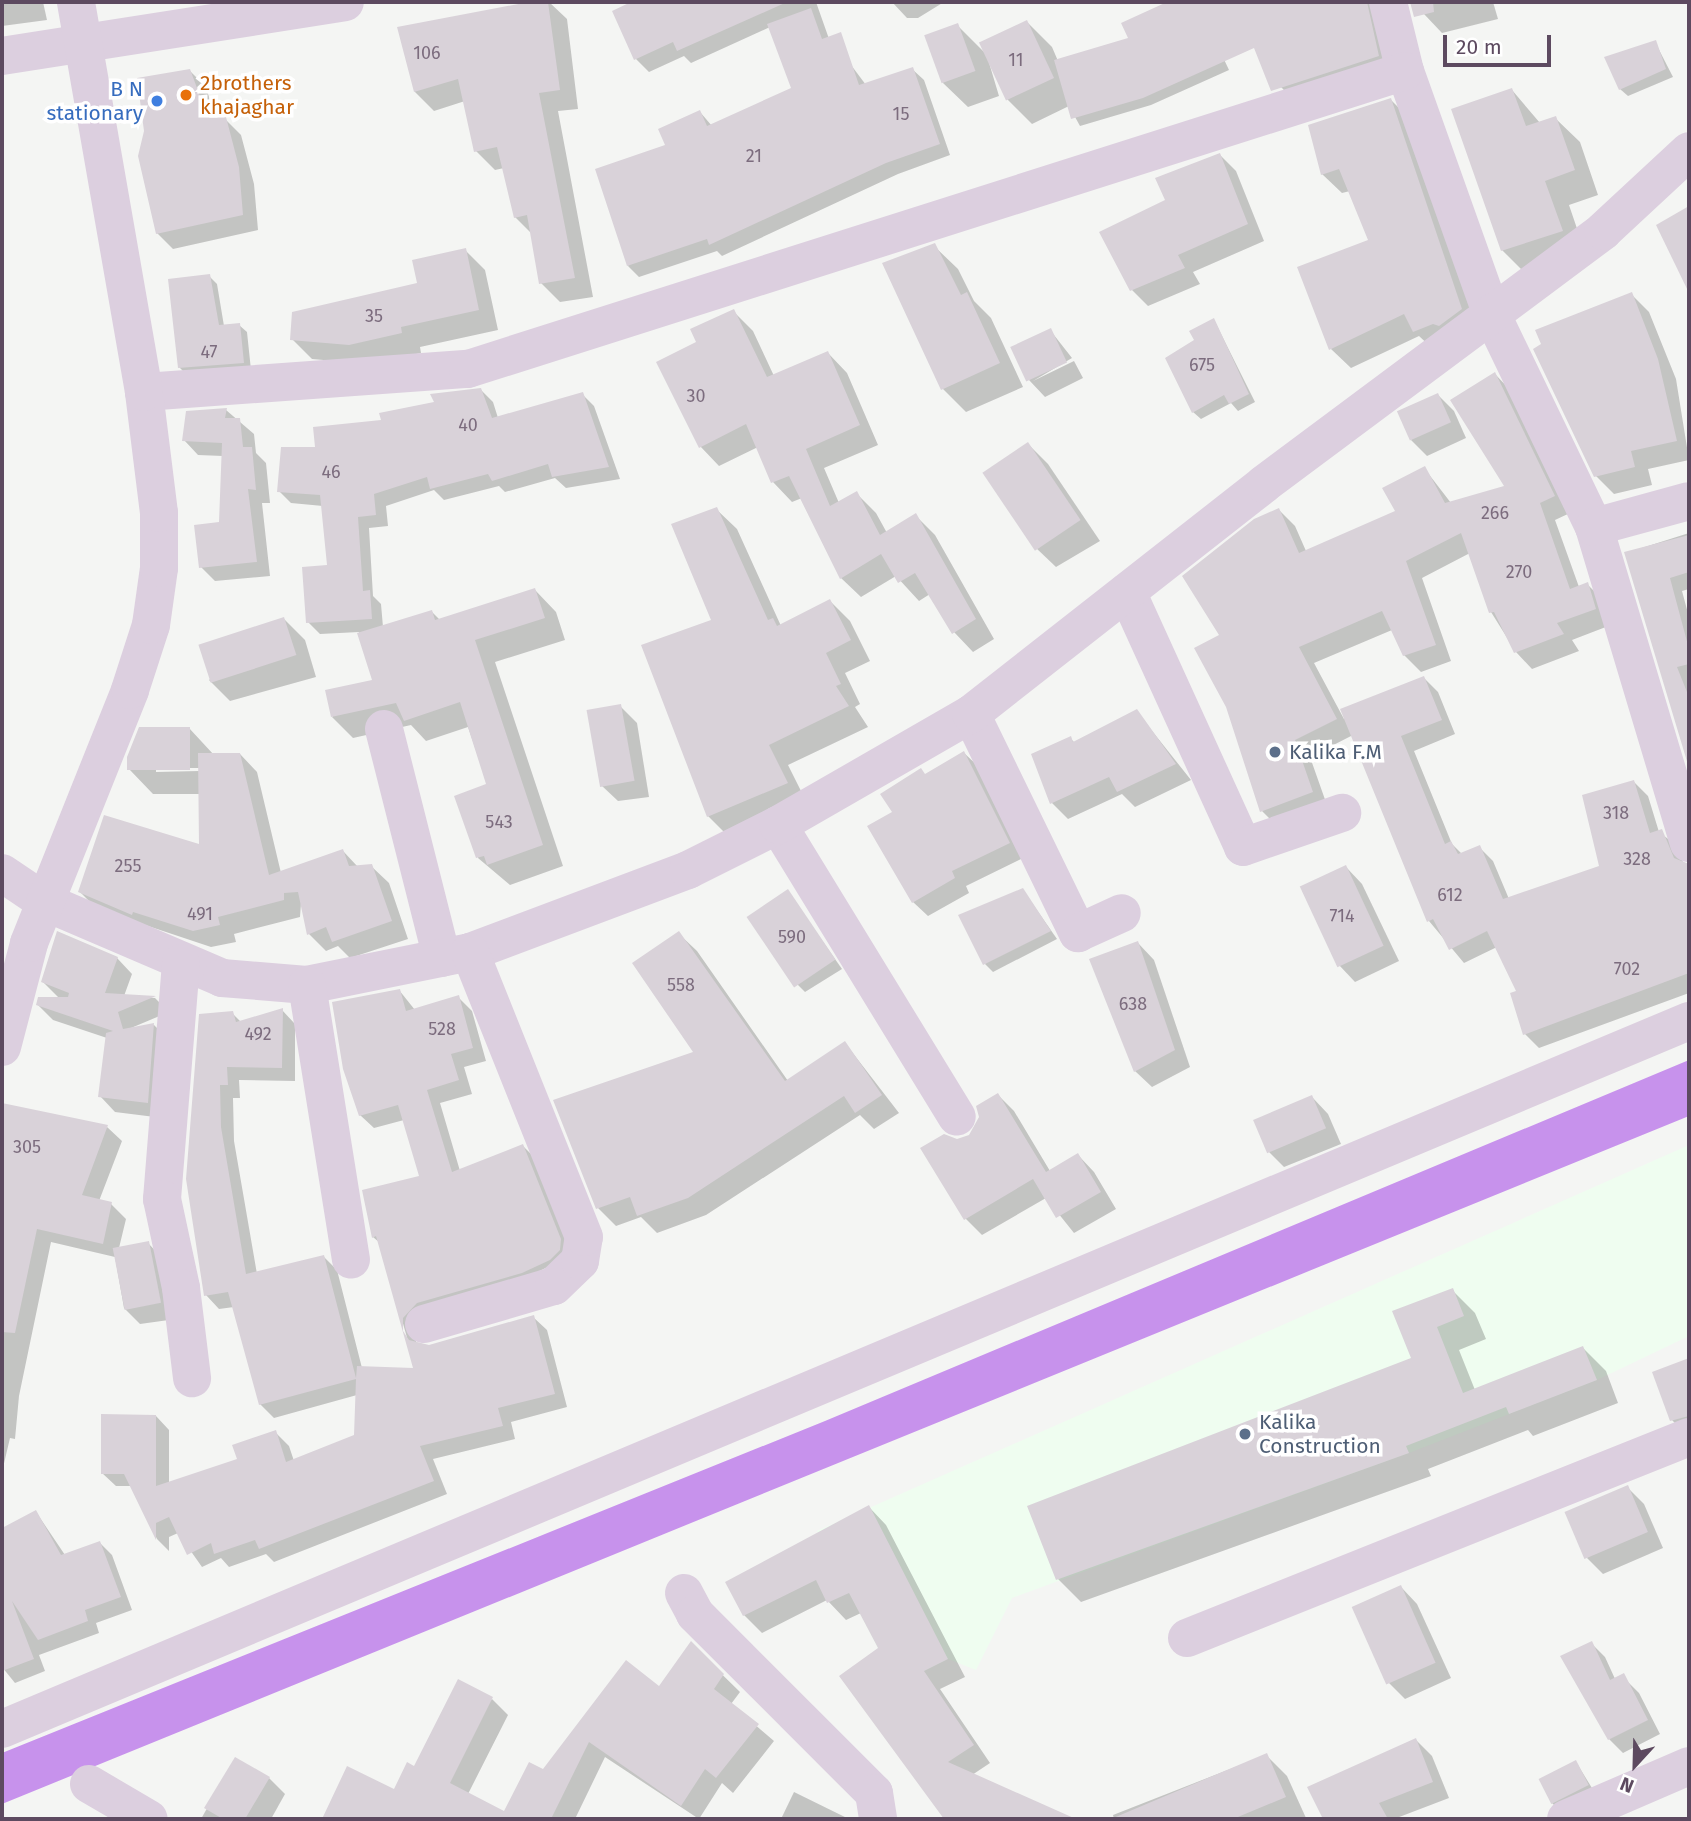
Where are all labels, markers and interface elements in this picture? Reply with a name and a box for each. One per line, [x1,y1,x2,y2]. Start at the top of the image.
scale bar [1446,21,1554,65]
text: 20 m [1456,34,1502,60]
house number: 106 [413,42,441,64]
house number: 11 [1008,49,1024,71]
place label: 2brothers khajaghar [200,70,294,120]
place label: B N stationary [46,76,143,126]
marker: 2brothers khajaghar [178,87,194,103]
marker: B N stationary [149,93,165,109]
house number: 15 [893,103,909,125]
house number: 21 [746,145,762,167]
house number: 35 [365,305,383,327]
house number: 47 [200,341,218,363]
house number: 675 [1189,354,1215,376]
house number: 30 [686,385,706,407]
house number: 40 [458,414,478,436]
house number: 46 [321,461,341,483]
house number: 266 [1481,502,1509,524]
house number: 270 [1506,561,1532,583]
place label: Kalika F.M [1289,739,1382,765]
marker: Kalika F.M [1267,744,1283,760]
house number: 318 [1603,802,1629,824]
house number: 543 [485,811,513,833]
house number: 328 [1623,848,1651,870]
house number: 255 [115,855,141,877]
house number: 612 [1437,884,1463,906]
house number: 491 [187,903,213,925]
house number: 714 [1329,905,1355,927]
house number: 590 [778,926,806,948]
house number: 702 [1614,958,1640,980]
house number: 558 [667,974,695,996]
house number: 638 [1119,993,1147,1015]
house number: 528 [428,1018,456,1040]
house number: 492 [244,1023,272,1045]
house number: 305 [13,1136,41,1158]
place label: Kalika Construction [1259,1409,1381,1459]
marker: Kalika Construction [1237,1426,1253,1442]
north arrow [1600,1730,1670,1800]
text: N [1617,1772,1637,1798]

